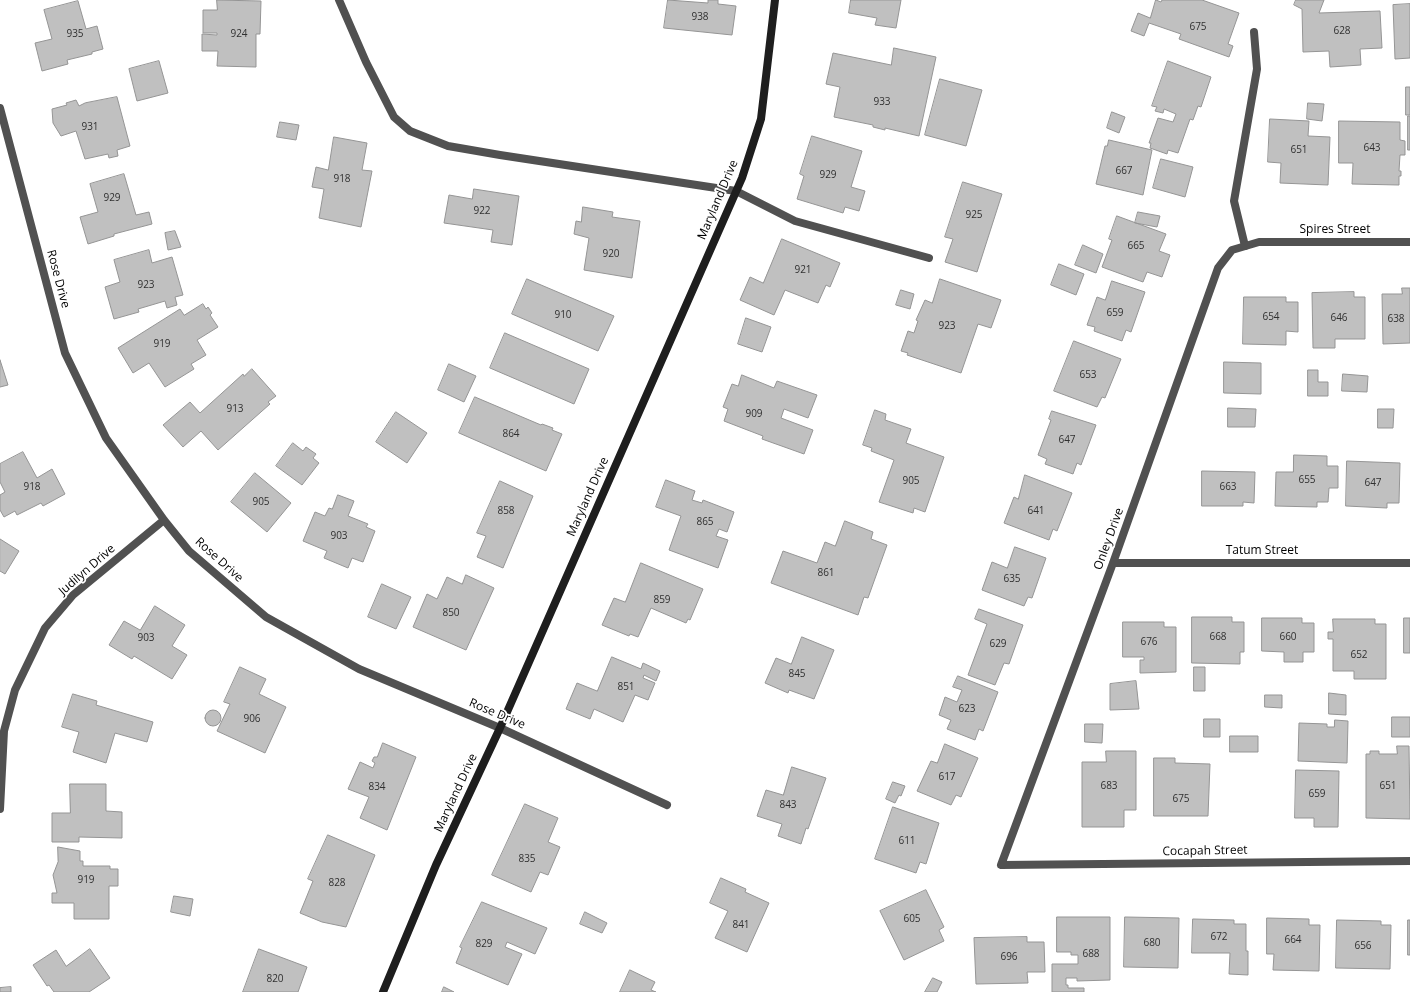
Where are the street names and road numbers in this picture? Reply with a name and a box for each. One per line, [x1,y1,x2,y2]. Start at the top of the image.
street label: Maryland Drive [695,158,741,242]
street label: Spires Street [1300,223,1370,237]
street label: Rose Drive [43,248,73,310]
street label: Maryland Drive [564,455,612,539]
street label: Onley Drive [1091,506,1127,572]
street label: Rose Drive [192,535,246,585]
street label: Judilyn Drive [56,542,118,598]
street label: Tatum Street [1226,544,1298,558]
street label: Rose Drive [467,696,527,732]
street label: Maryland Drive [431,751,481,835]
street label: Cocapah Street [1162,843,1248,859]

